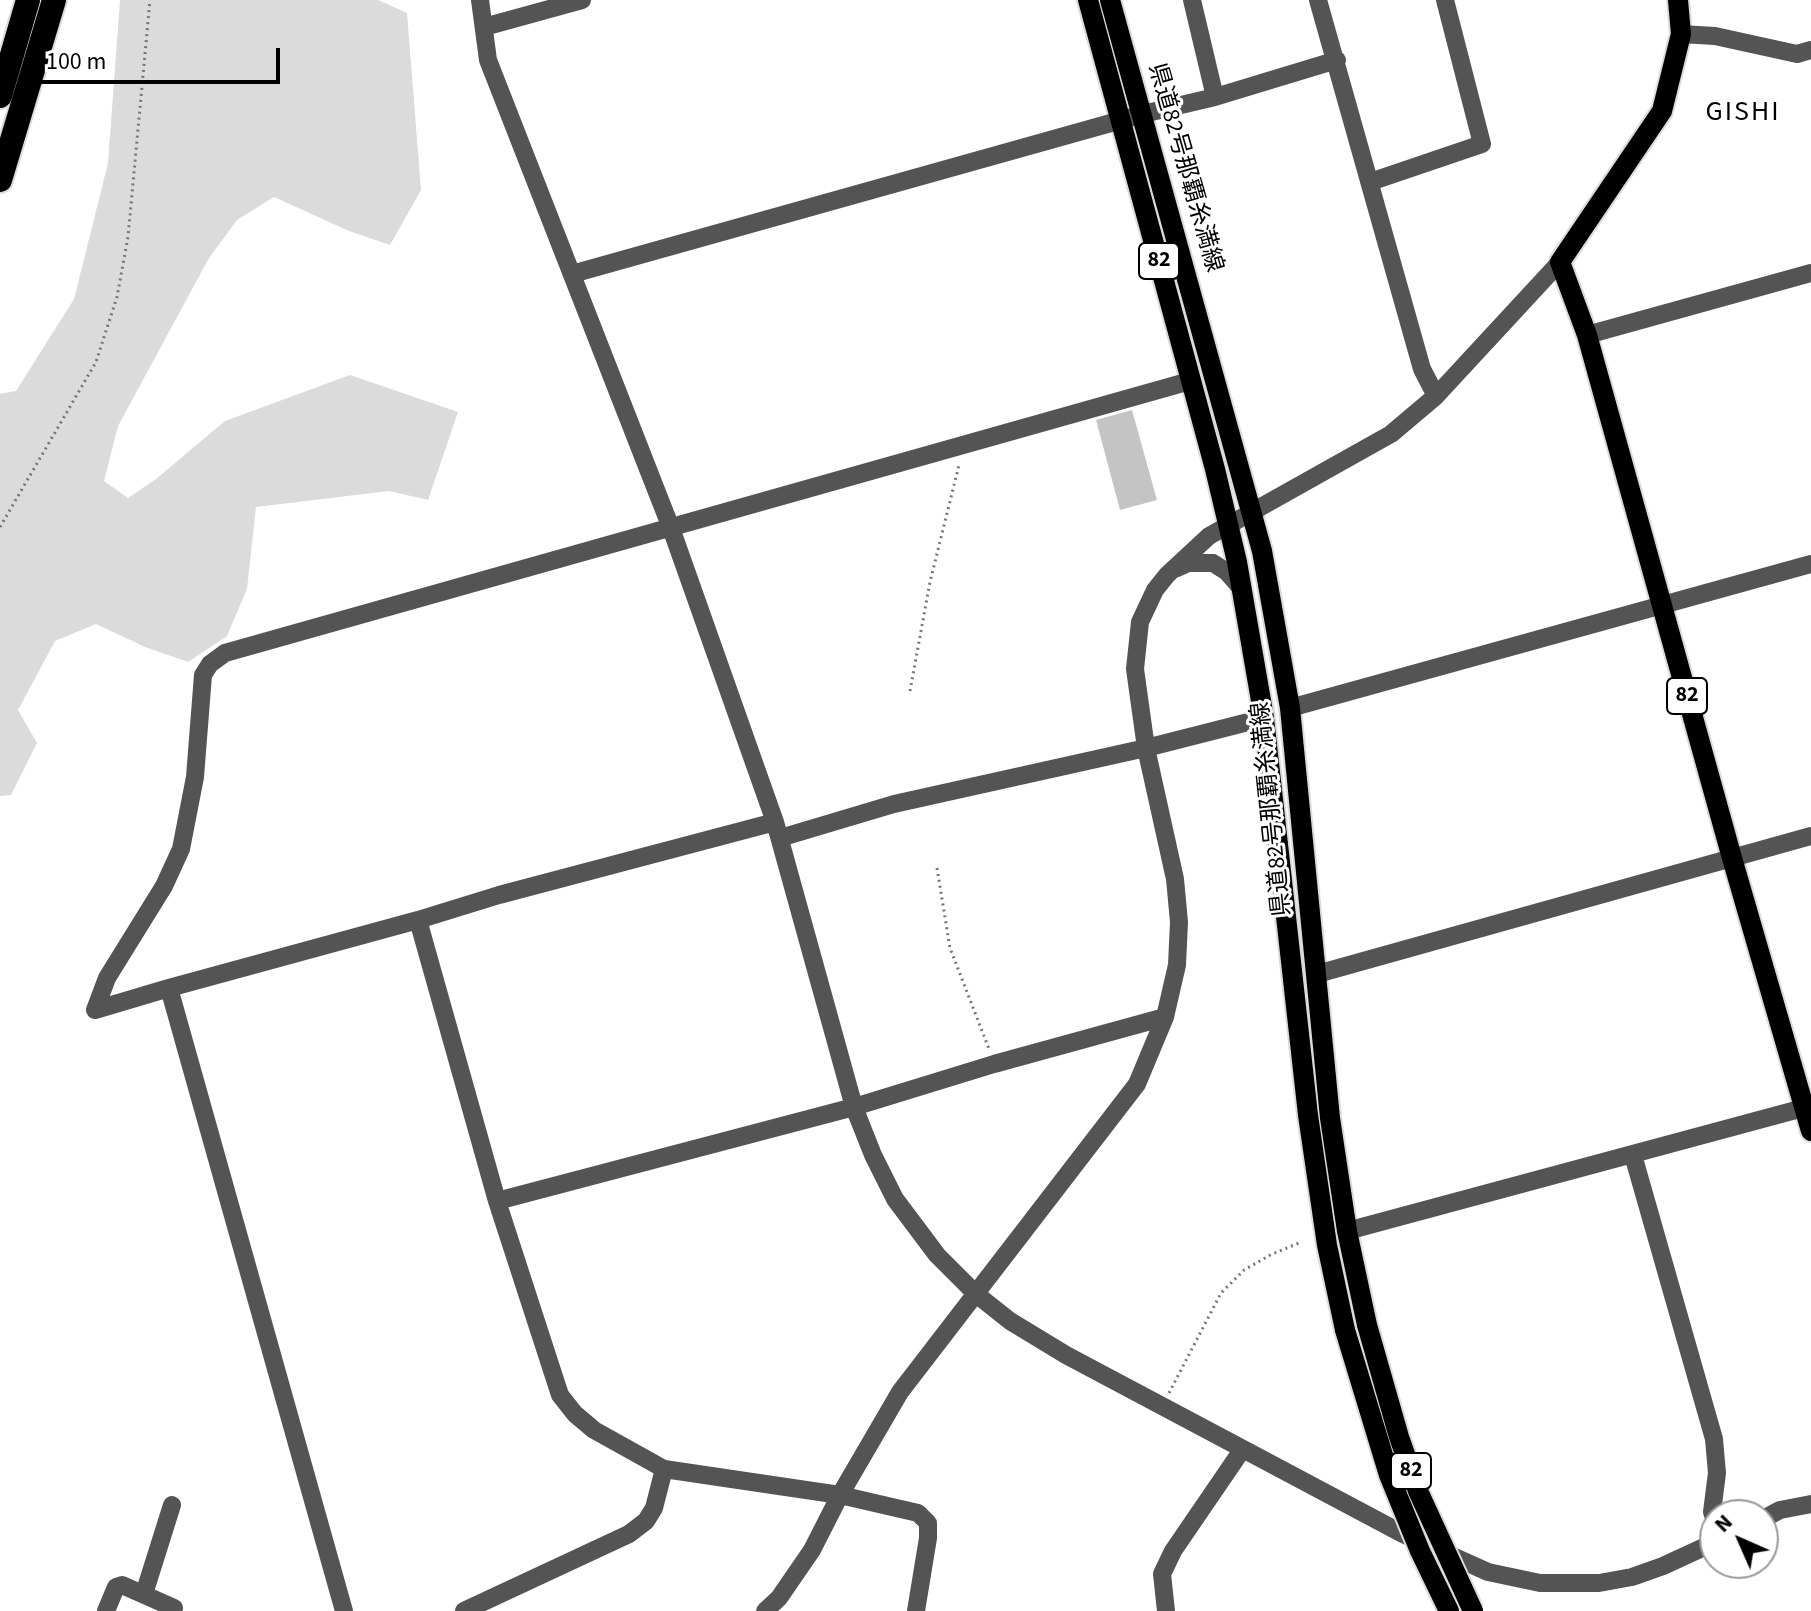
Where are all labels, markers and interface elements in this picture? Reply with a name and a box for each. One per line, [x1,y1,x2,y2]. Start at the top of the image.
scale bar [36,32,284,82]
text: 100 m [46,44,106,79]
street label: 県道82号那覇糸満線 [1140,60,1228,276]
district label: GISHI [1705,97,1781,131]
road number: 82 [1139,243,1179,279]
road number: 82 [1667,678,1707,714]
street label: 県道82号那覇糸満線 [1247,700,1299,918]
road number: 82 [1391,1453,1431,1489]
north arrow [1699,1499,1779,1579]
text: N [1707,1507,1740,1540]

